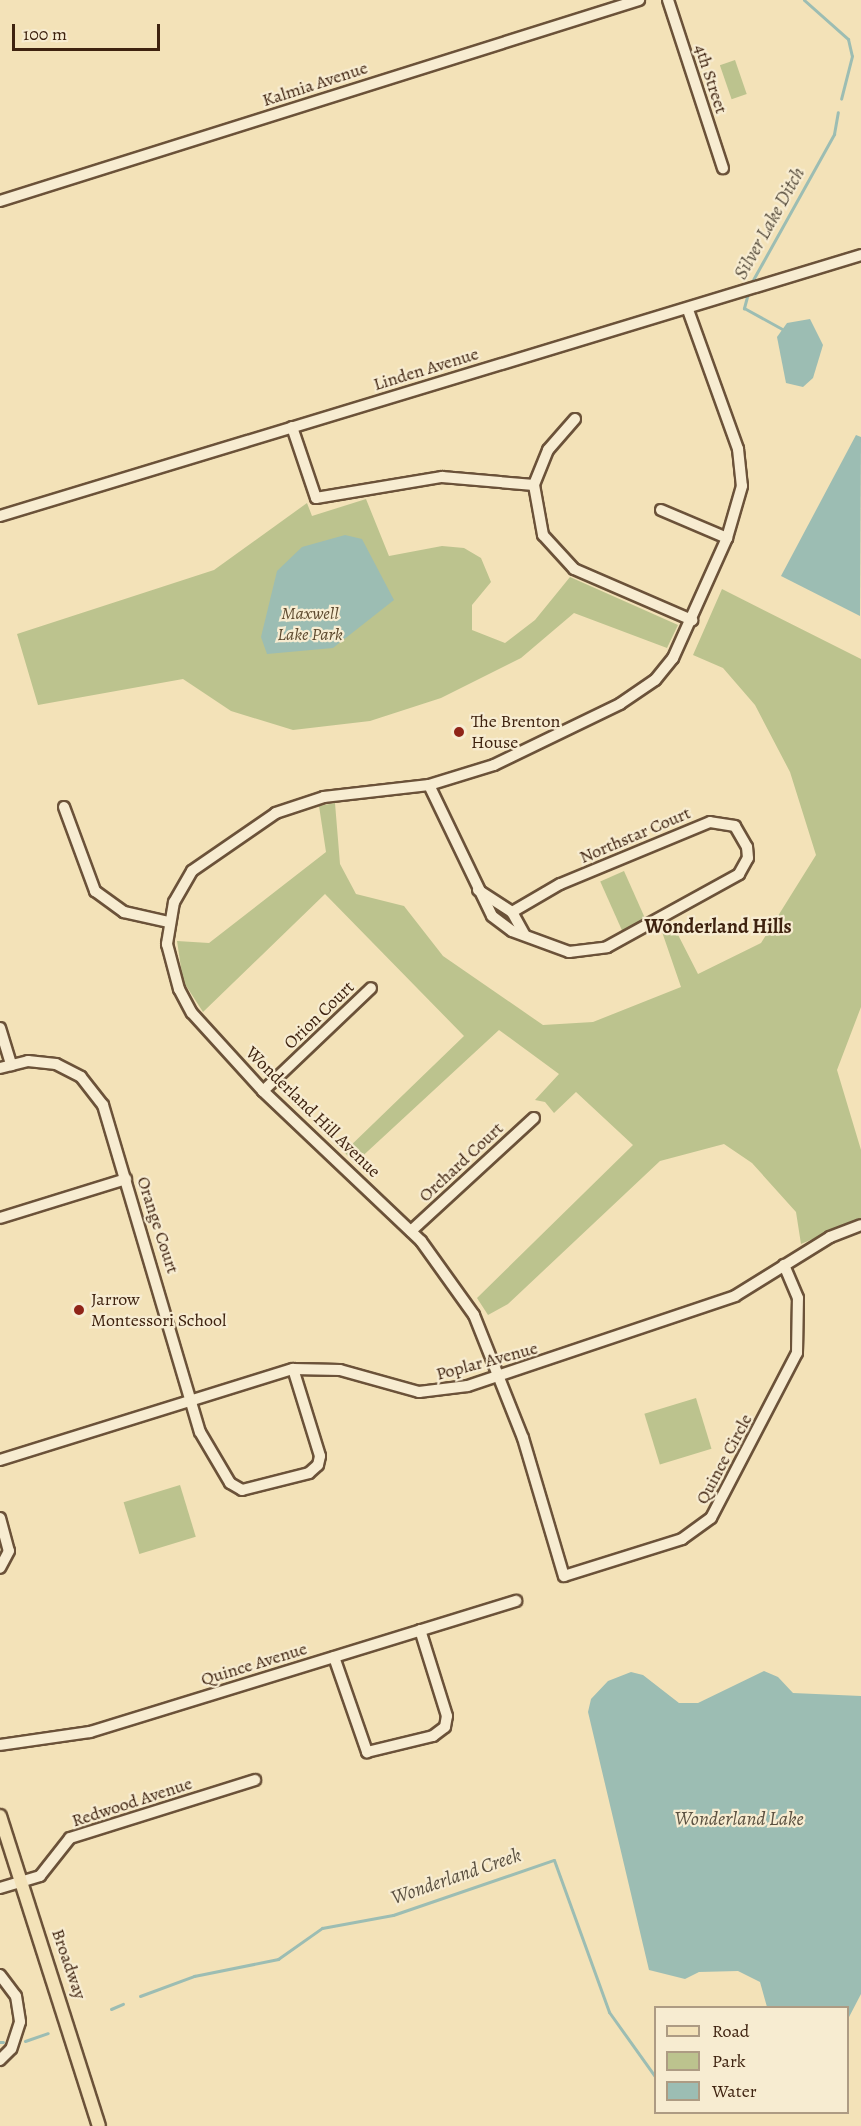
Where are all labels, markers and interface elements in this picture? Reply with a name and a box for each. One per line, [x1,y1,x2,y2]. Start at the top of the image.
scale bar [15,12,164,50]
text: 100 m [23,22,67,46]
street label: 4th Street [690,42,732,116]
street label: Kalmia Avenue [260,57,370,111]
water label: Silver Lake Ditch [728,163,810,283]
street label: Linden Avenue [371,343,481,395]
park label: Maxwell Lake Park [277,603,343,646]
place label: The Brenton House [471,711,560,754]
marker: The Brenton House [452,725,466,739]
street label: Northstar Court [576,802,694,868]
district label: Wonderland Hills [644,914,792,938]
street label: Orion Court [279,976,359,1054]
street label: Wonderland Hill Avenue [241,1042,385,1182]
street label: Orchard Court [414,1118,508,1206]
street label: Orange Court [132,1174,184,1276]
place label: Jarrow Montessori School [91,1289,226,1332]
marker: Jarrow Montessori School [72,1303,86,1317]
street label: Poplar Avenue [434,1337,540,1385]
street label: Quince Circle [691,1410,757,1508]
street label: Quince Avenue [198,1638,310,1690]
street label: Redwood Avenue [69,1772,195,1832]
water label: Wonderland Lake [674,1806,804,1830]
water label: Wonderland Creek [388,1842,524,1910]
street label: Broadway [47,1926,91,2002]
legend [654,2006,849,2114]
text: Road [712,2019,749,2043]
text: Park [712,2049,746,2073]
text: Water [712,2079,757,2103]

